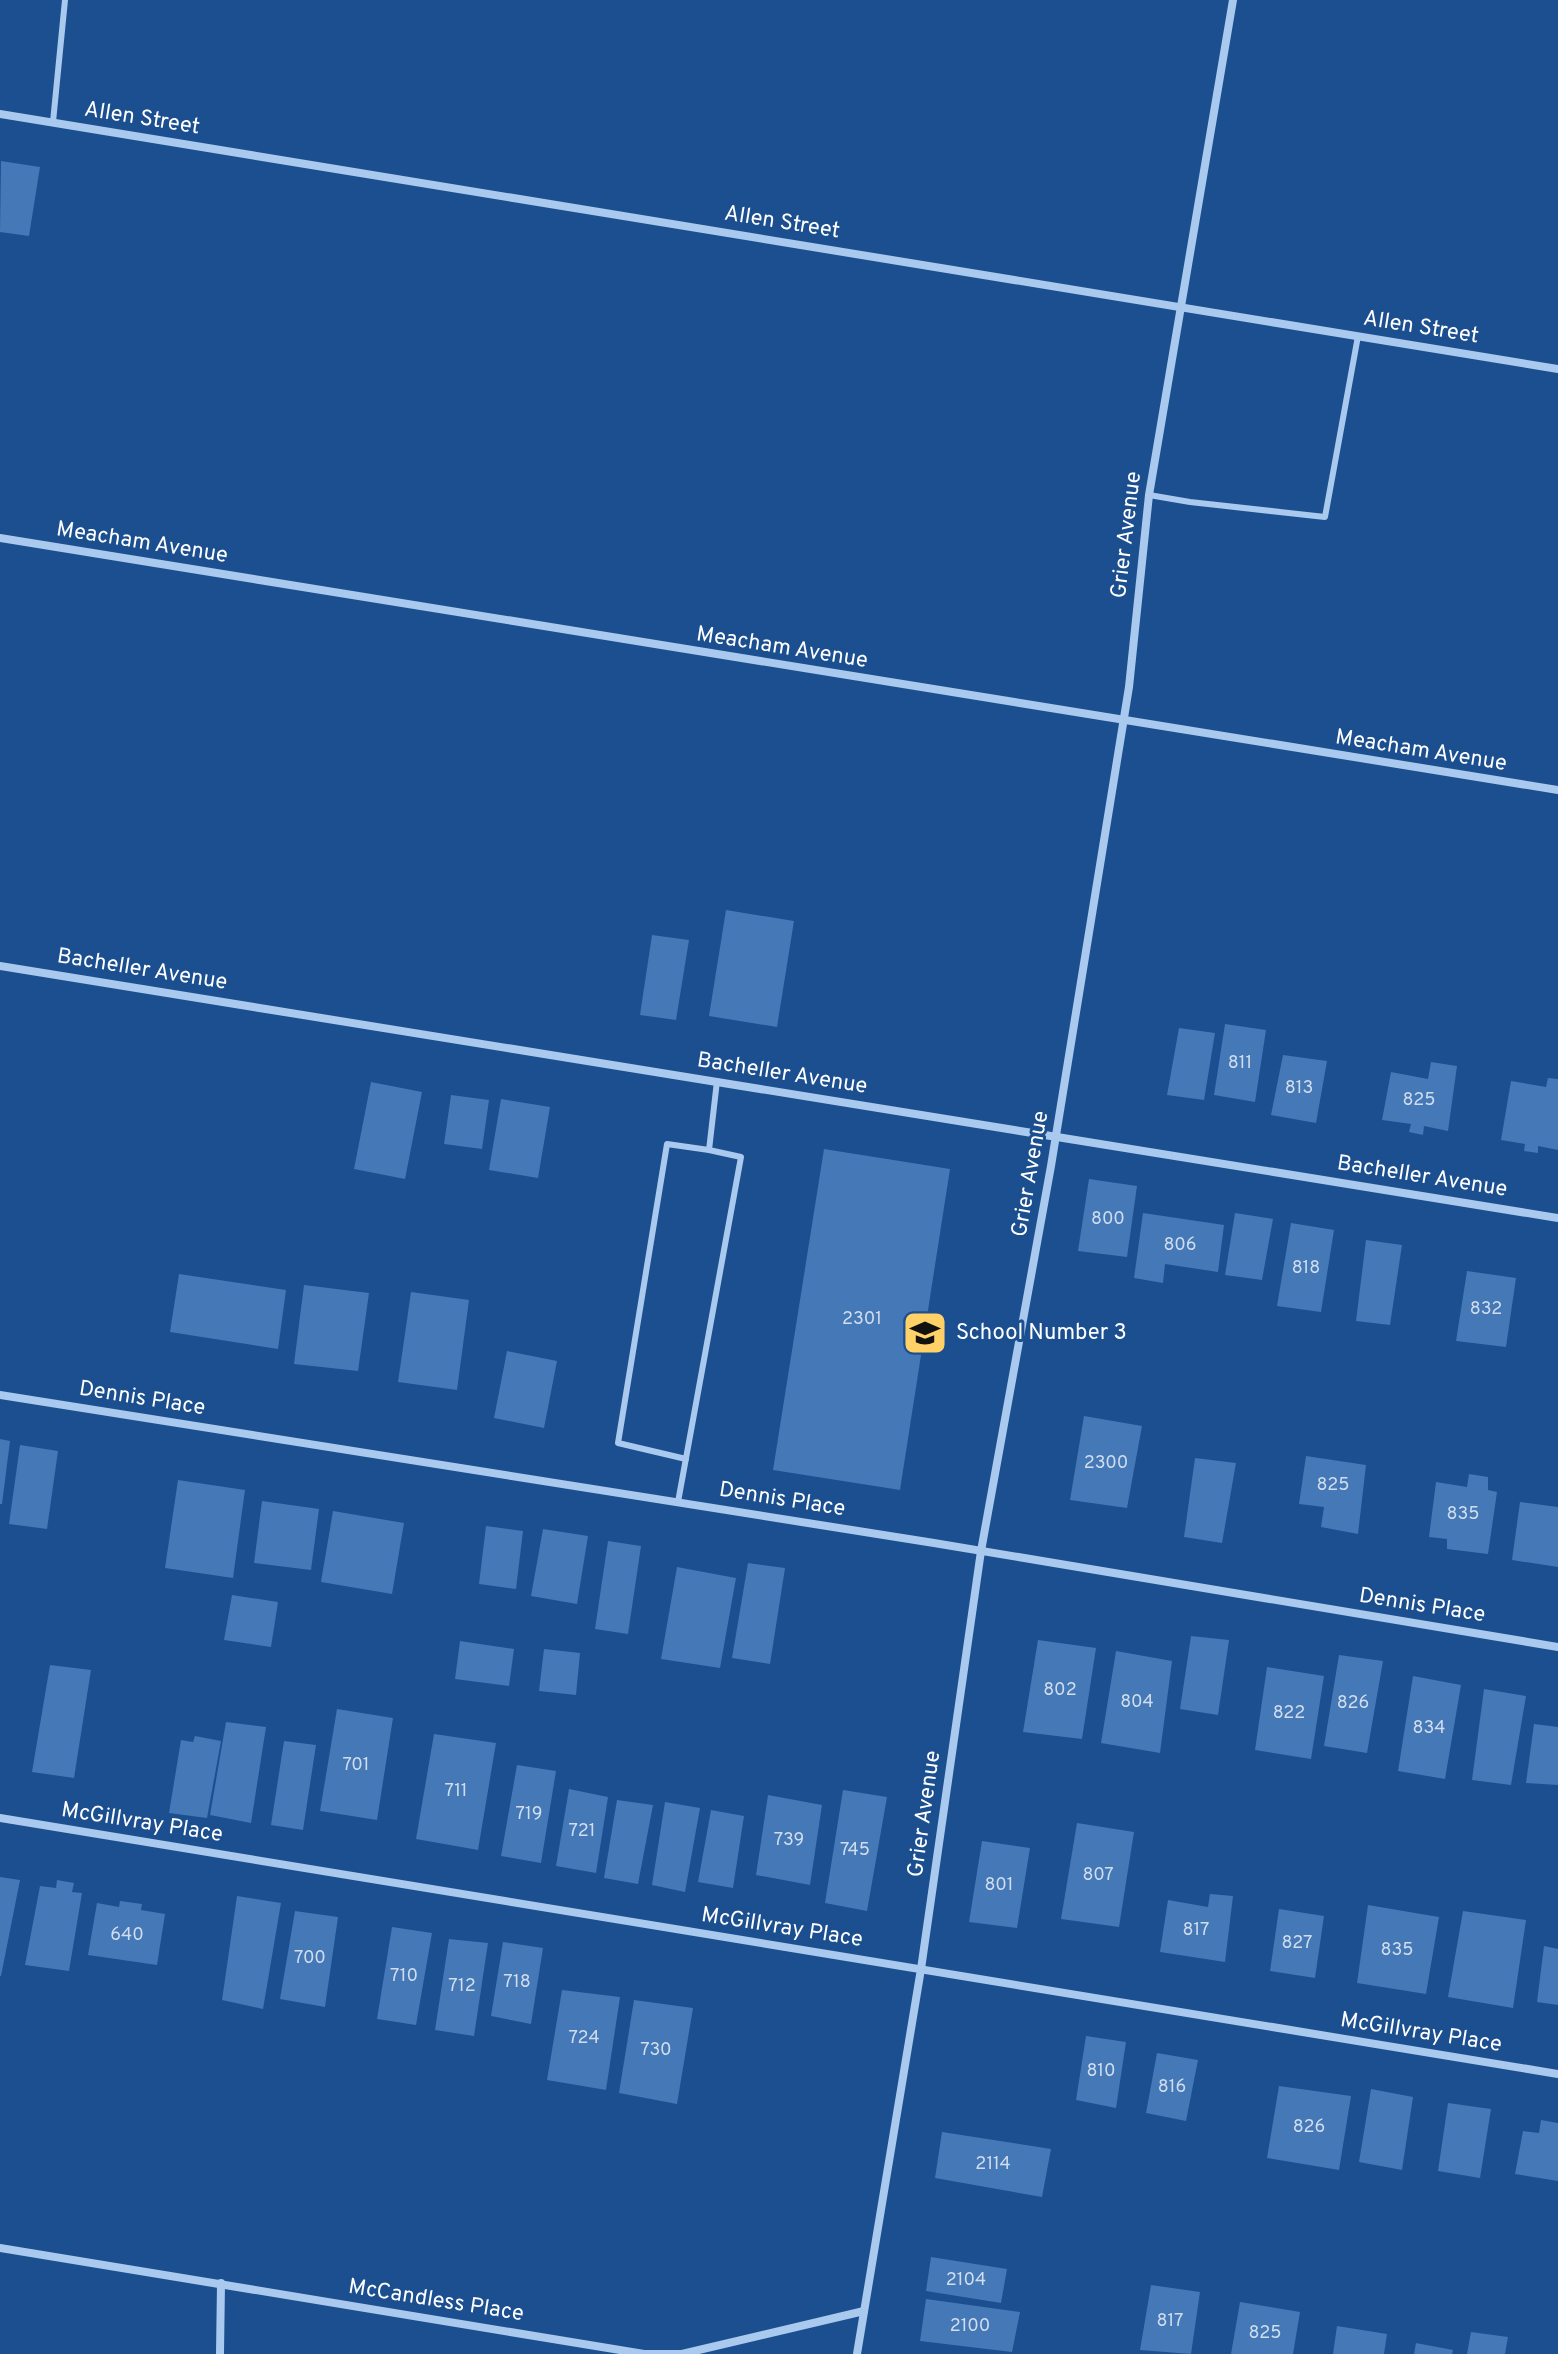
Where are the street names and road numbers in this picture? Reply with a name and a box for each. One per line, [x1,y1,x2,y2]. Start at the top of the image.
street label: Allen Street [82,97,202,141]
street label: Allen Street [722,201,842,245]
street label: Allen Street [1361,306,1481,350]
street label: Grier Avenue [1106,470,1148,600]
street label: Meacham Avenue [54,516,230,570]
street label: Meacham Avenue [694,621,870,675]
street label: Meacham Avenue [1333,724,1509,778]
street label: Bacheller Avenue [55,943,229,997]
street label: Bacheller Avenue [695,1047,869,1101]
street label: Grier Avenue [1007,1109,1055,1239]
street label: Bacheller Avenue [1335,1150,1509,1204]
street label: Dennis Place [77,1376,207,1422]
street label: Dennis Place [717,1477,847,1523]
street label: Dennis Place [1357,1583,1487,1629]
street label: Grier Avenue [903,1749,947,1879]
street label: McGillvray Place [59,1797,225,1849]
street label: McGillvray Place [699,1902,865,1954]
street label: McGillvray Place [1338,2007,1504,2059]
street label: McCandless Place [346,2274,526,2328]

